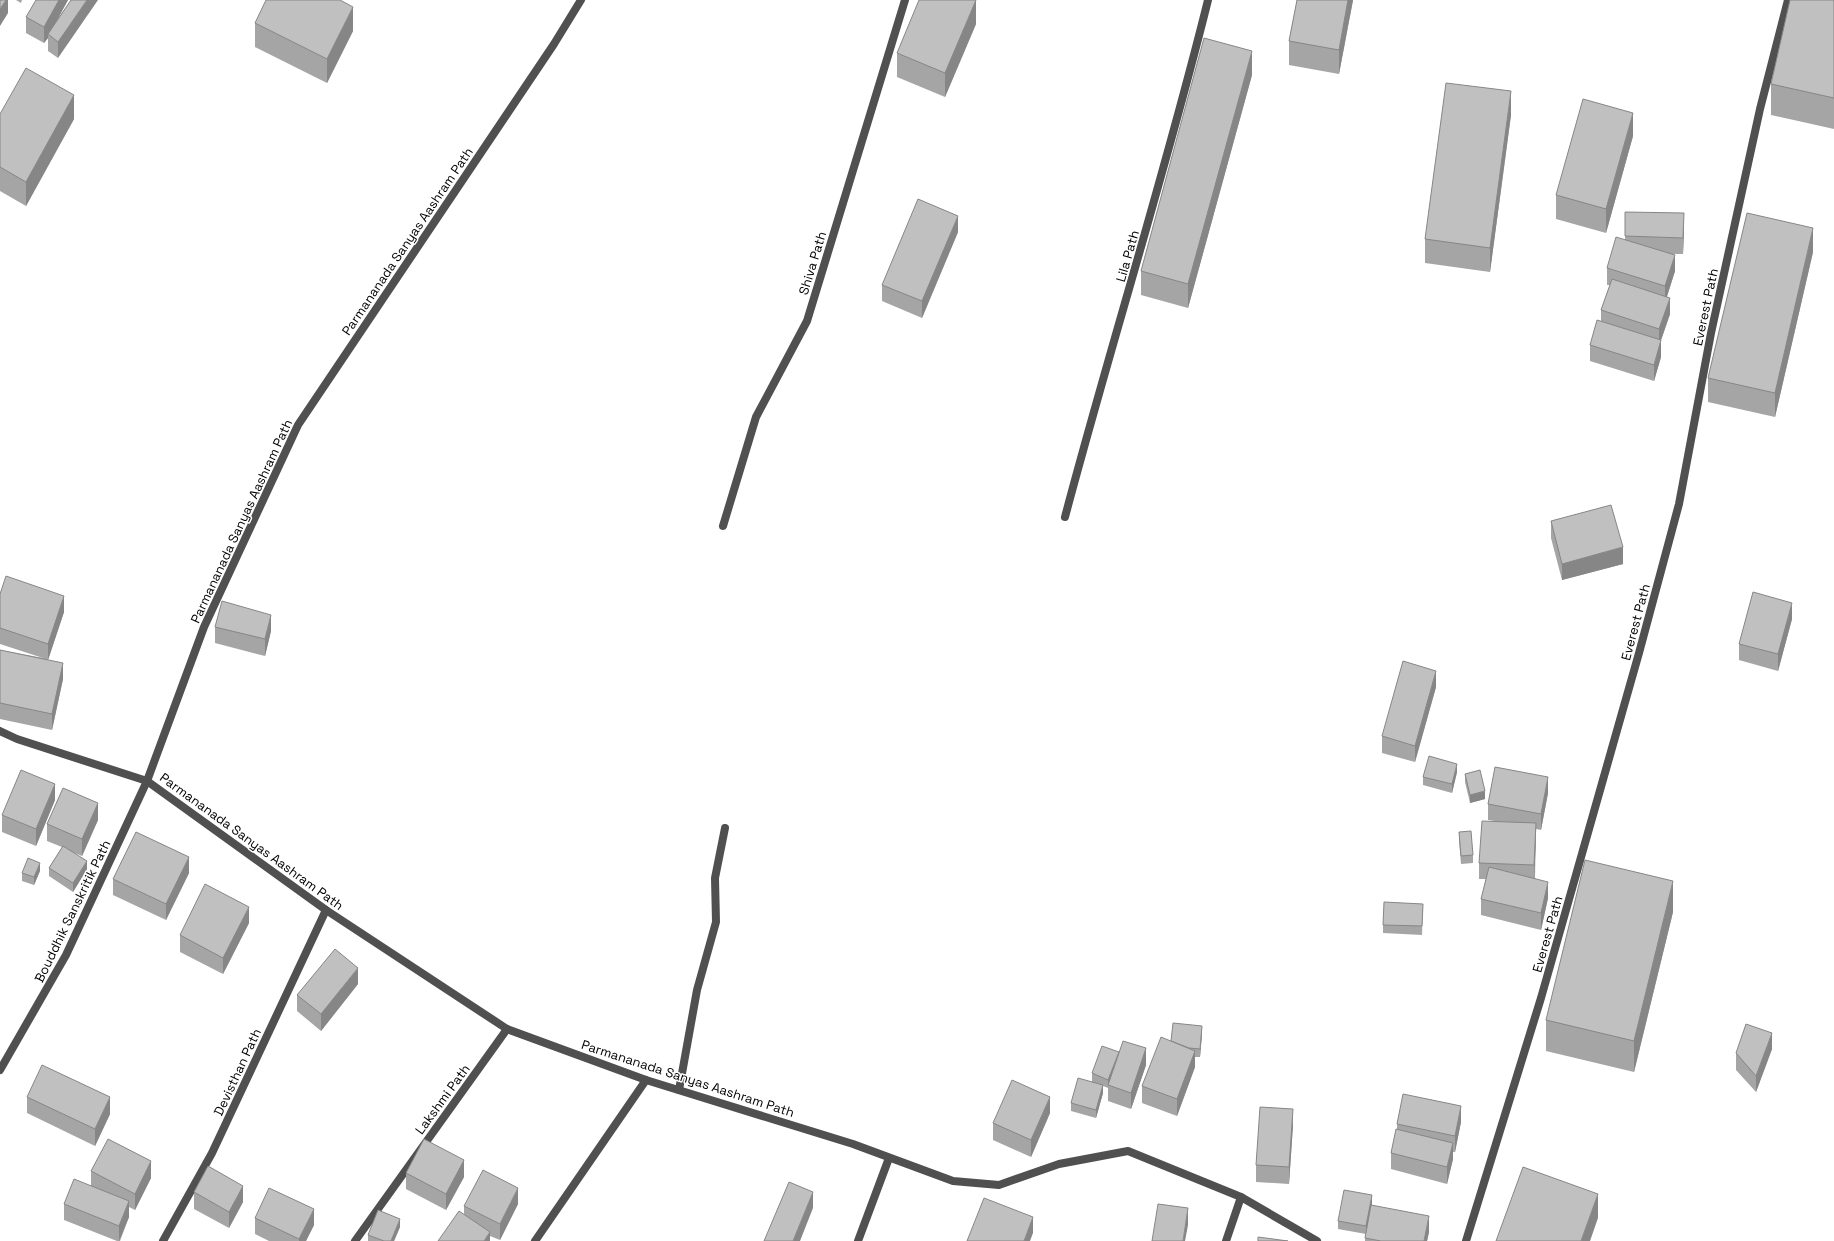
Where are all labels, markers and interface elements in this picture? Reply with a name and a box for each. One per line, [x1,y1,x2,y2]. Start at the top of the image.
street label: Parmananada Sanyas Aashram Path [338,144,477,339]
street label: Lila Path [1112,228,1143,284]
street label: Shiva Path [795,229,830,297]
street label: Everest Path [1689,267,1722,347]
street label: Parmananada Sanyas Aashram Path [187,417,296,626]
street label: Everest Path [1617,582,1654,662]
street label: Parmananada Sanyas Aashram Path [156,769,347,914]
street label: Bouddhik Sanskritik Path [31,837,114,985]
street label: Everest Path [1528,894,1567,974]
street label: Devisthan Path [210,1026,265,1119]
street label: Parmananada Sanyas Aashram Path [579,1036,797,1121]
street label: Lakshmi Path [411,1061,474,1138]

